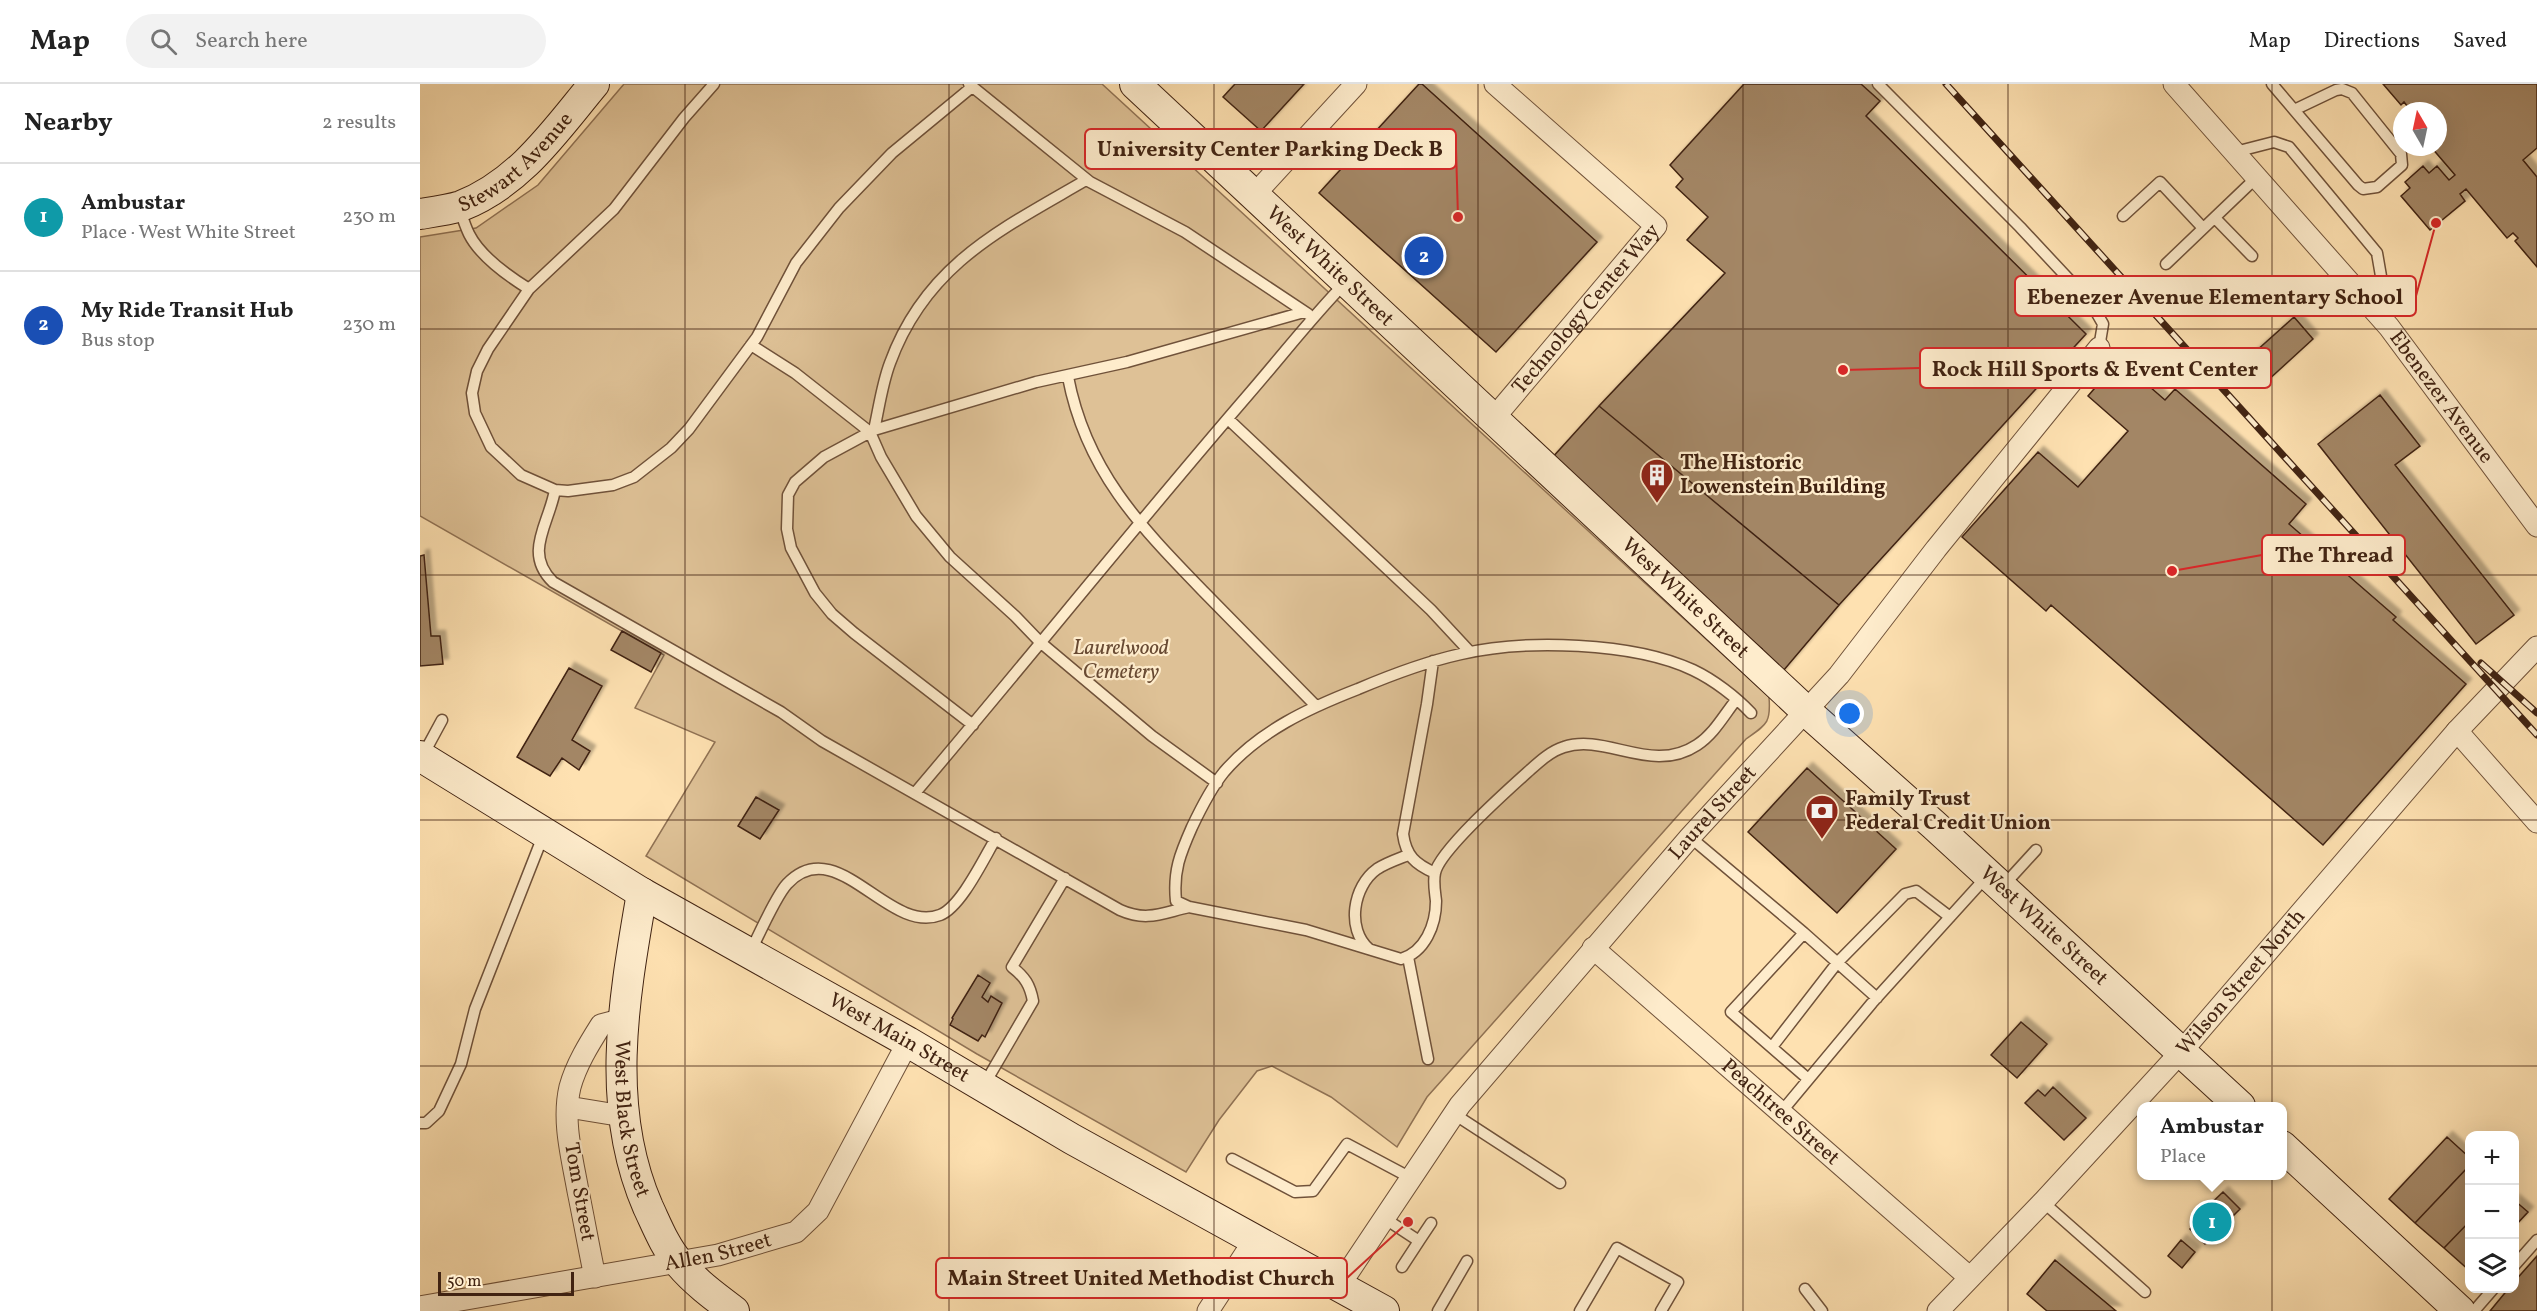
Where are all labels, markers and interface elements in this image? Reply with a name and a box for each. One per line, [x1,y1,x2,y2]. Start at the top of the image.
search box [126,14,546,68]
text: Map [30,22,90,61]
icon: search [147,25,180,58]
text: Search here [195,26,308,57]
text: Map [2249,27,2291,56]
text: Directions [2324,27,2420,56]
text: Saved [2453,27,2507,56]
north arrow [2393,102,2447,156]
text: Nearby [24,105,113,141]
street label: Stewart Avenue [454,106,580,220]
text: 2 results [322,109,396,137]
callout: University Center Parking Deck B [1085,129,1456,169]
text: University Center Parking Deck B [1097,135,1443,166]
text: Ambustar [81,188,185,219]
street label: West White Street [1260,199,1400,333]
text: 1 [39,203,48,231]
text: 230 m [342,203,396,231]
street label: Technology Center Way [1505,217,1667,401]
text: Place · West White Street [81,219,296,247]
pin: 2 [1404,234,1444,279]
callout: Ebenezer Avenue Elementary School [2015,276,2416,316]
text: Ebenezer Avenue Elementary School [2027,283,2403,314]
text: My Ride Transit Hub [81,296,293,327]
text: 2 [38,311,49,339]
text: 230 m [342,311,396,339]
street label: Ebenezer Avenue [2382,325,2500,470]
text: Bus stop [81,327,155,355]
callout: Rock Hill Sports & Event Center [1920,348,2271,388]
text: Rock Hill Sports & Event Center [1932,355,2259,386]
place label: The Historic Lowenstein Building [1680,449,1886,502]
building icon: The Historic Lowenstein Building [1639,457,1675,504]
street label: West White Street [1615,531,1756,665]
callout: The Thread [2262,535,2405,575]
text: The Thread [2275,541,2393,572]
park label: Laurelwood Cemetery [1073,634,1169,687]
your location [1835,699,1864,728]
street label: Laurel Street [1662,759,1763,866]
place label: Family Trust Federal Credit Union [1845,785,2051,838]
bank icon: Family Trust Federal Credit Union [1804,793,1840,840]
street label: West White Street [1973,859,2115,993]
street label: Wilson Street North [2170,903,2312,1062]
street label: West Main Street [823,986,975,1090]
street label: West Black Street [607,1039,657,1202]
street label: Peachtree Street [1715,1052,1846,1172]
popup [2137,1102,2287,1180]
text: Ambustar [2160,1112,2264,1143]
map controls [2465,1131,2519,1293]
button: + [2465,1131,2519,1185]
street label: Tom Street [556,1140,602,1244]
text: Place [2160,1143,2206,1171]
button: − [2465,1185,2519,1239]
pin: 1 [2192,1200,2232,1244]
street label: Allen Street [662,1226,775,1279]
button: layers [2465,1239,2519,1293]
callout: Main Street United Methodist Church [936,1258,1347,1298]
text: Main Street United Methodist Church [947,1264,1335,1295]
scale bar [438,1269,574,1296]
text: 50 m [447,1271,481,1293]

